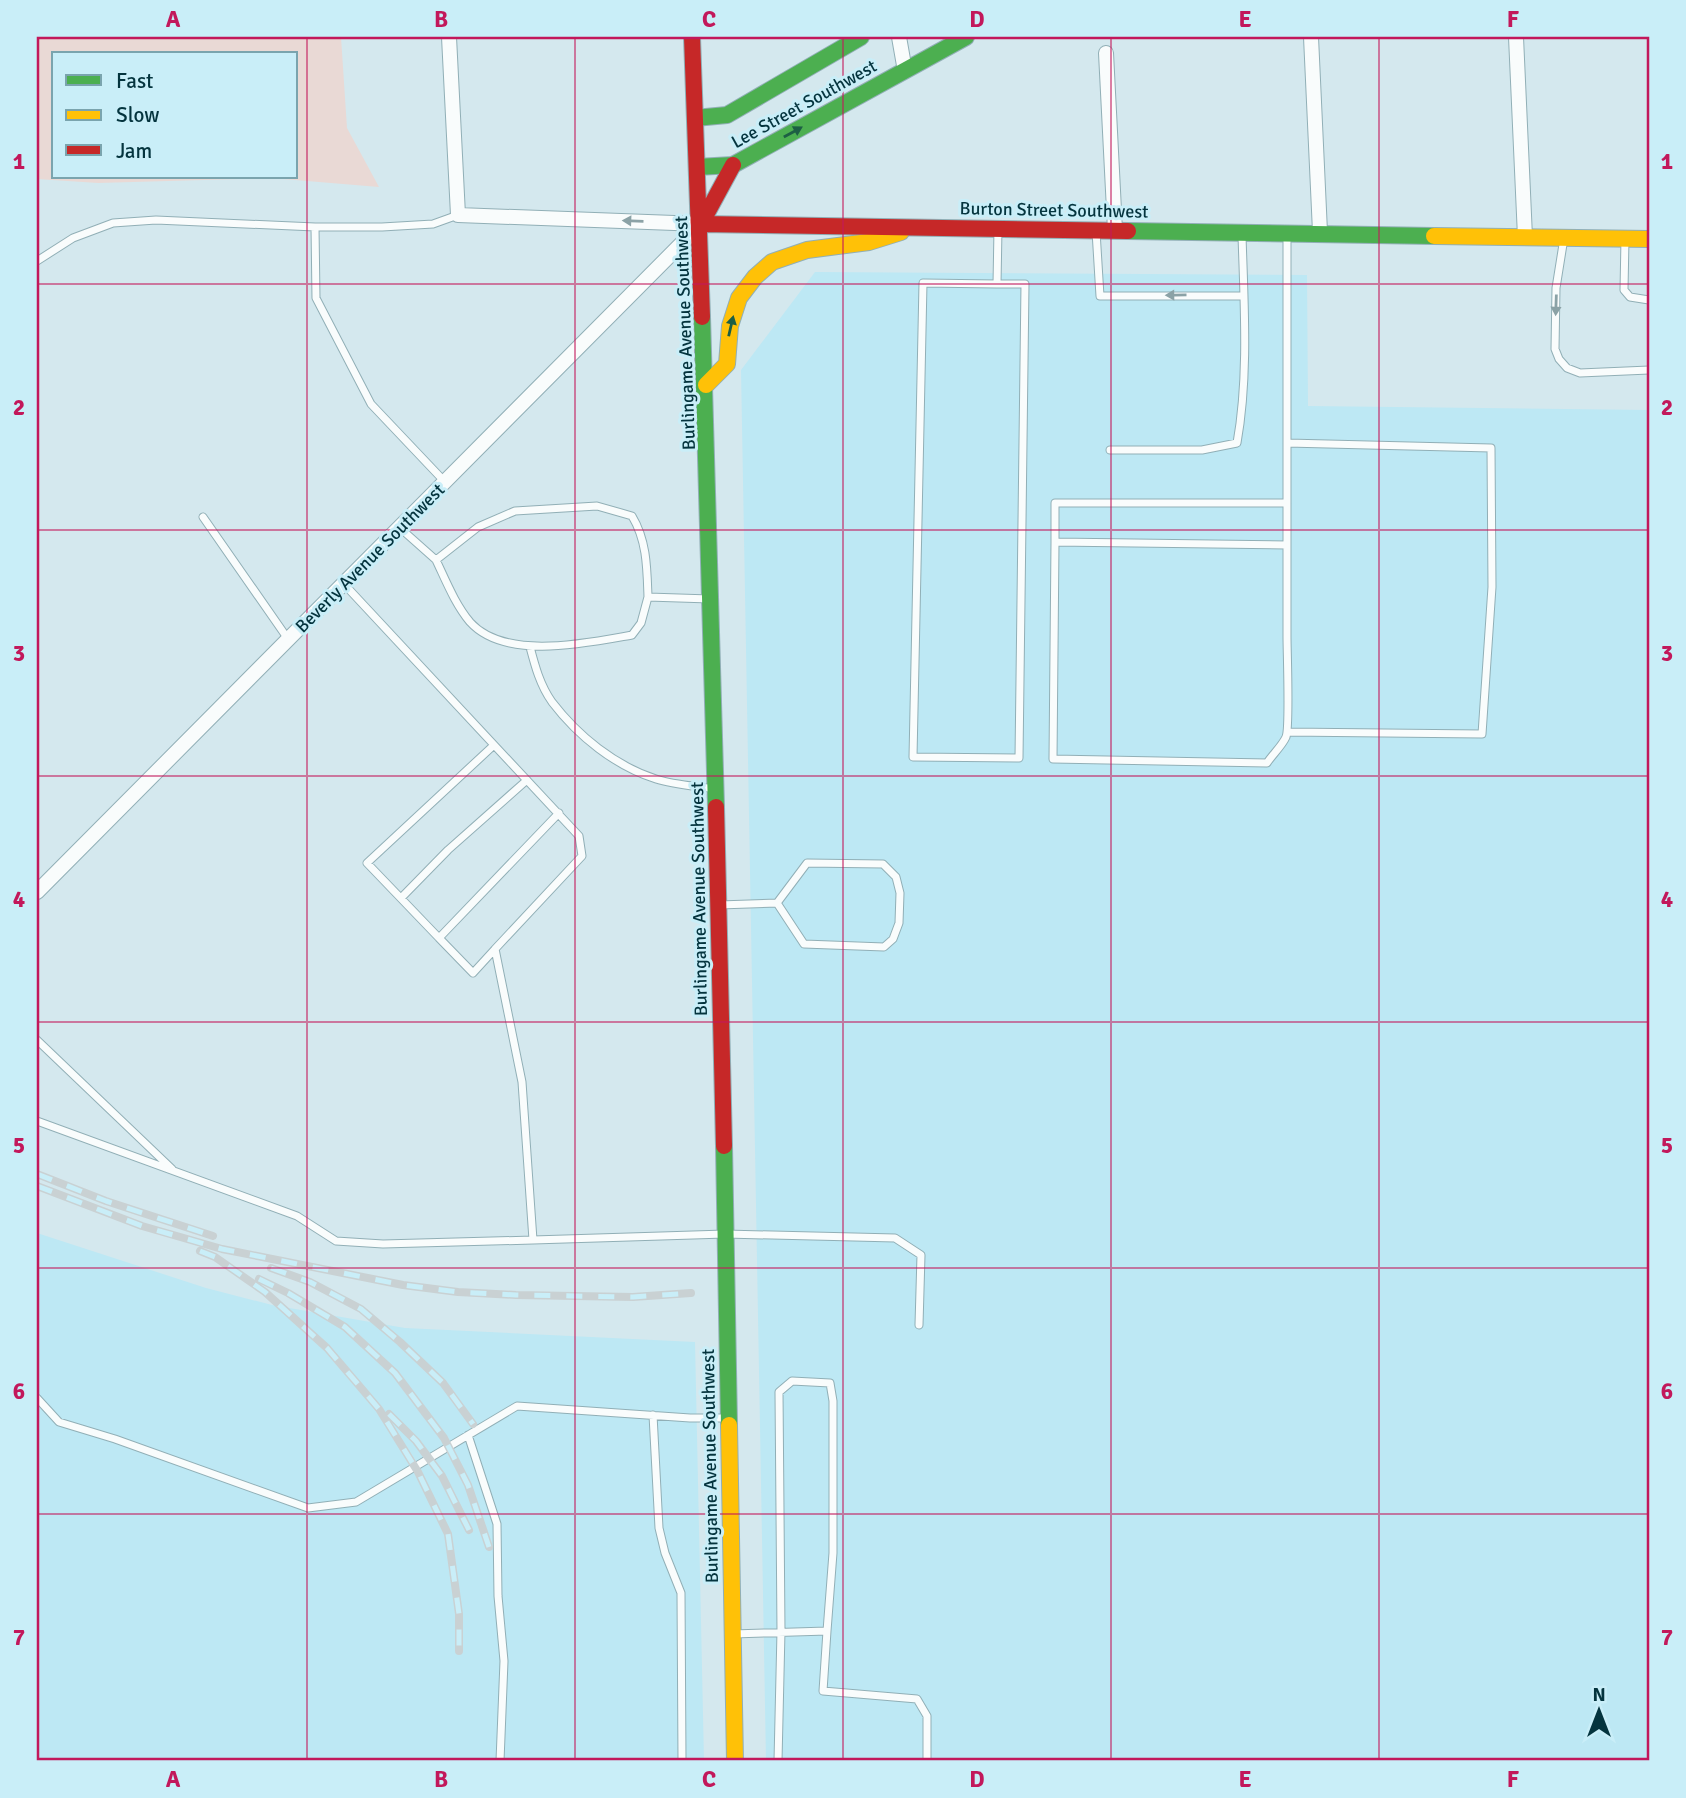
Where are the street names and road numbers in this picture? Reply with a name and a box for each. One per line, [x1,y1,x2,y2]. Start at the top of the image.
street label: Lee Street Southwest [727,55,881,153]
street label: Burton Street Southwest [959,197,1149,223]
street label: Burlingame Avenue Southwest [670,215,700,451]
street label: Beverly Avenue Southwest [291,479,449,637]
street label: Burlingame Avenue Southwest [686,782,712,1016]
street label: Burlingame Avenue Southwest [697,1349,723,1583]

